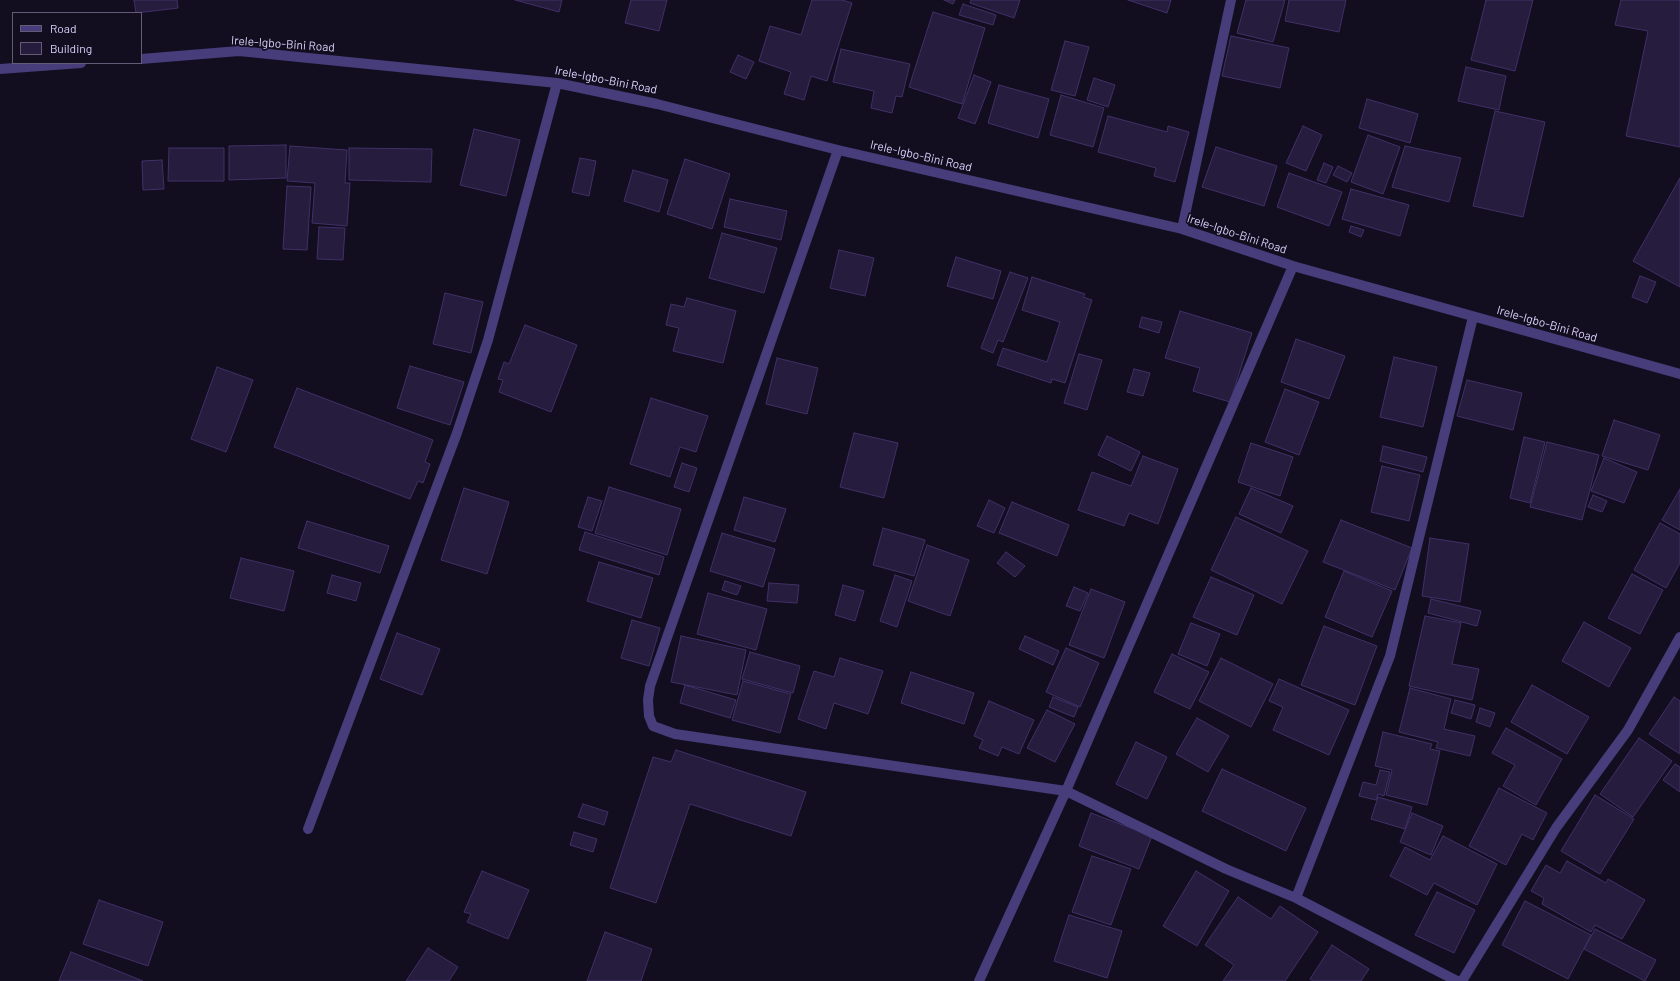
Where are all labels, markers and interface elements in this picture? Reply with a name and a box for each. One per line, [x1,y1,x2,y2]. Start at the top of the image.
legend [12,12,142,64]
text: Road [50,21,77,35]
street label: Irele-Igbo-Bini Road [231,33,335,55]
text: Building [50,41,92,55]
street label: Irele-Igbo-Bini Road [554,63,658,97]
street label: Irele-Igbo-Bini Road [869,137,973,175]
street label: Irele-Igbo-Bini Road [1185,211,1289,257]
street label: Irele-Igbo-Bini Road [1495,303,1599,345]

